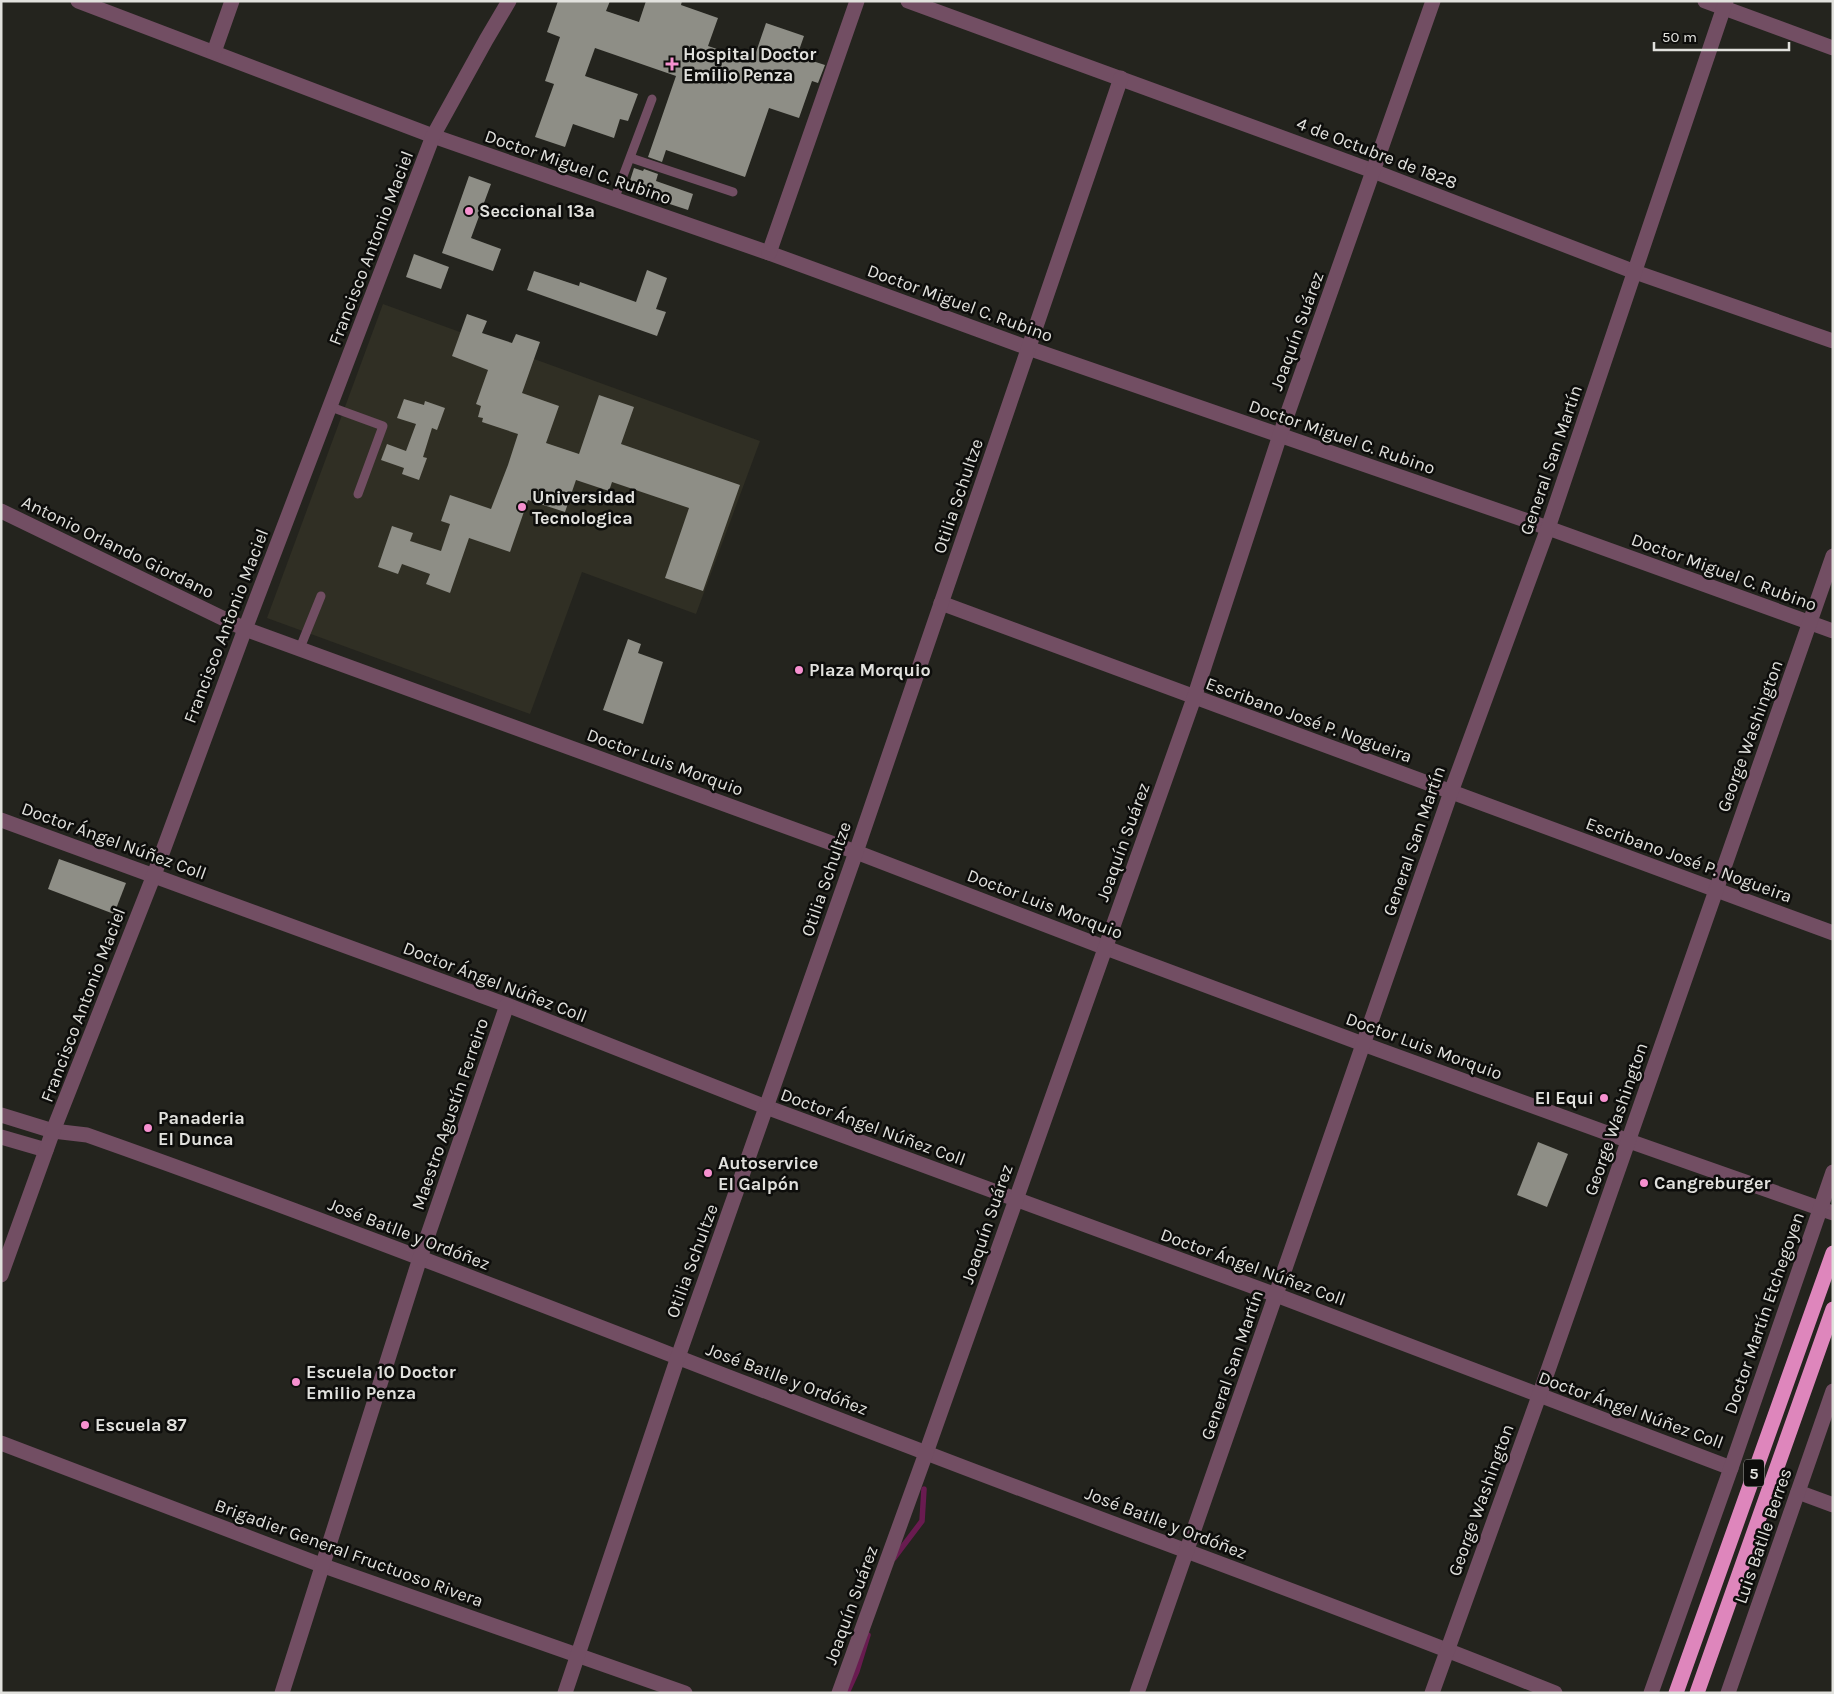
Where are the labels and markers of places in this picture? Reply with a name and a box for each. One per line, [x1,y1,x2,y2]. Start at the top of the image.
place label: Hospital Doctor Emilio Penza [683,43,816,86]
marker: Hospital Doctor Emilio Penza [665,57,679,71]
place label: Seccional 13a [479,200,595,222]
marker: Seccional 13a [463,205,475,217]
place label: Universidad Tecnologica [532,486,636,529]
marker: Universidad Tecnologica [516,501,528,513]
place label: Plaza Morquio [809,659,931,681]
marker: Plaza Morquio [793,664,805,676]
place label: El Equi [1535,1087,1594,1109]
marker: El Equi [1598,1092,1610,1104]
place label: Panaderia El Dunca [158,1107,245,1150]
marker: Panaderia El Dunca [142,1122,154,1134]
place label: Autoservice El Galpón [718,1152,818,1195]
marker: Autoservice El Galpón [702,1167,714,1179]
place label: Cangreburger [1654,1172,1771,1194]
marker: Cangreburger [1638,1177,1650,1189]
place label: Escuela 10 Doctor Emilio Penza [306,1361,456,1404]
marker: Escuela 10 Doctor Emilio Penza [290,1376,302,1388]
place label: Escuela 87 [95,1414,187,1436]
marker: Escuela 87 [79,1419,91,1431]

